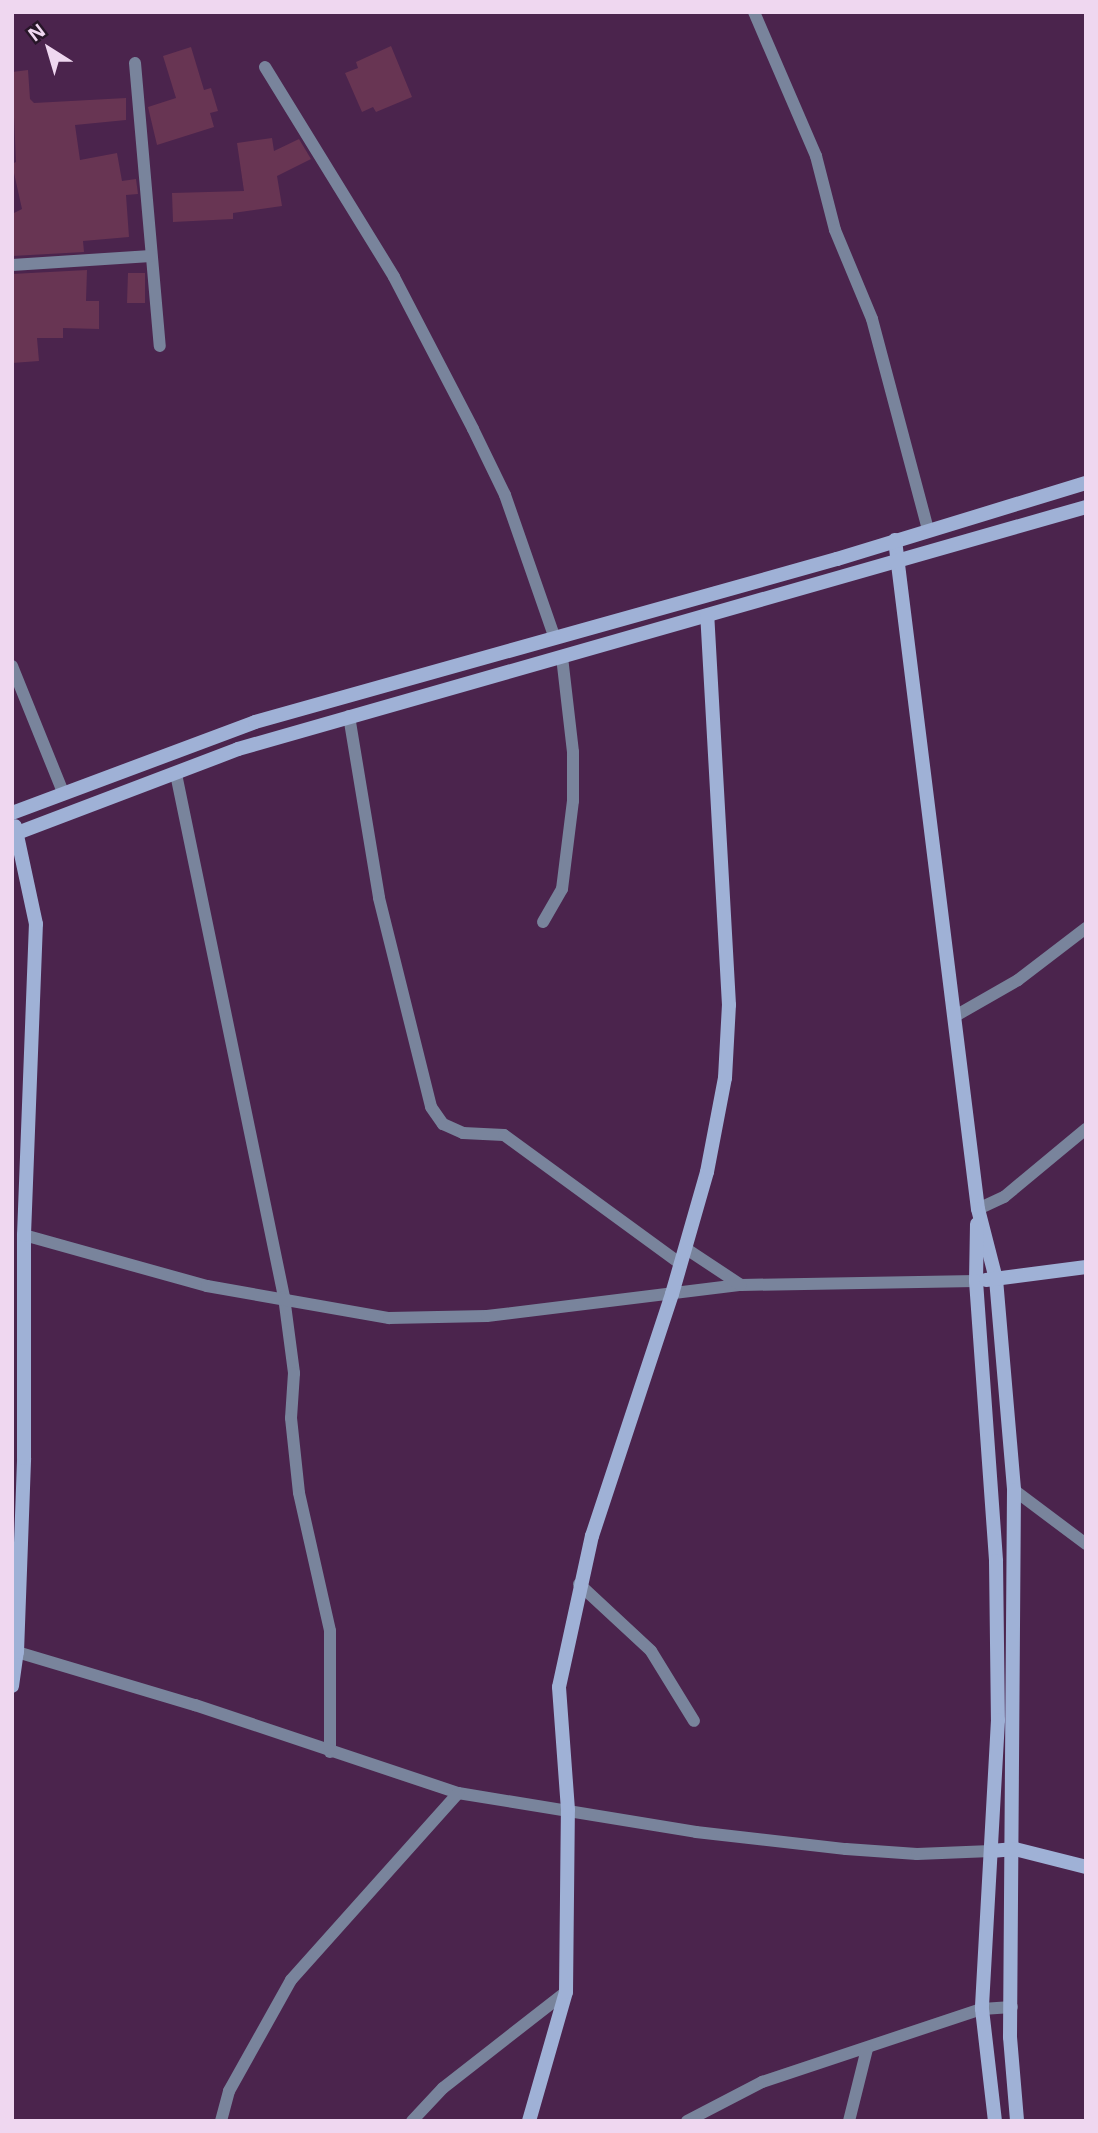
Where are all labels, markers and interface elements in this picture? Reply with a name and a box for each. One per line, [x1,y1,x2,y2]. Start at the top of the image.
north arrow [14,14,84,84]
text: N [22,17,50,47]

